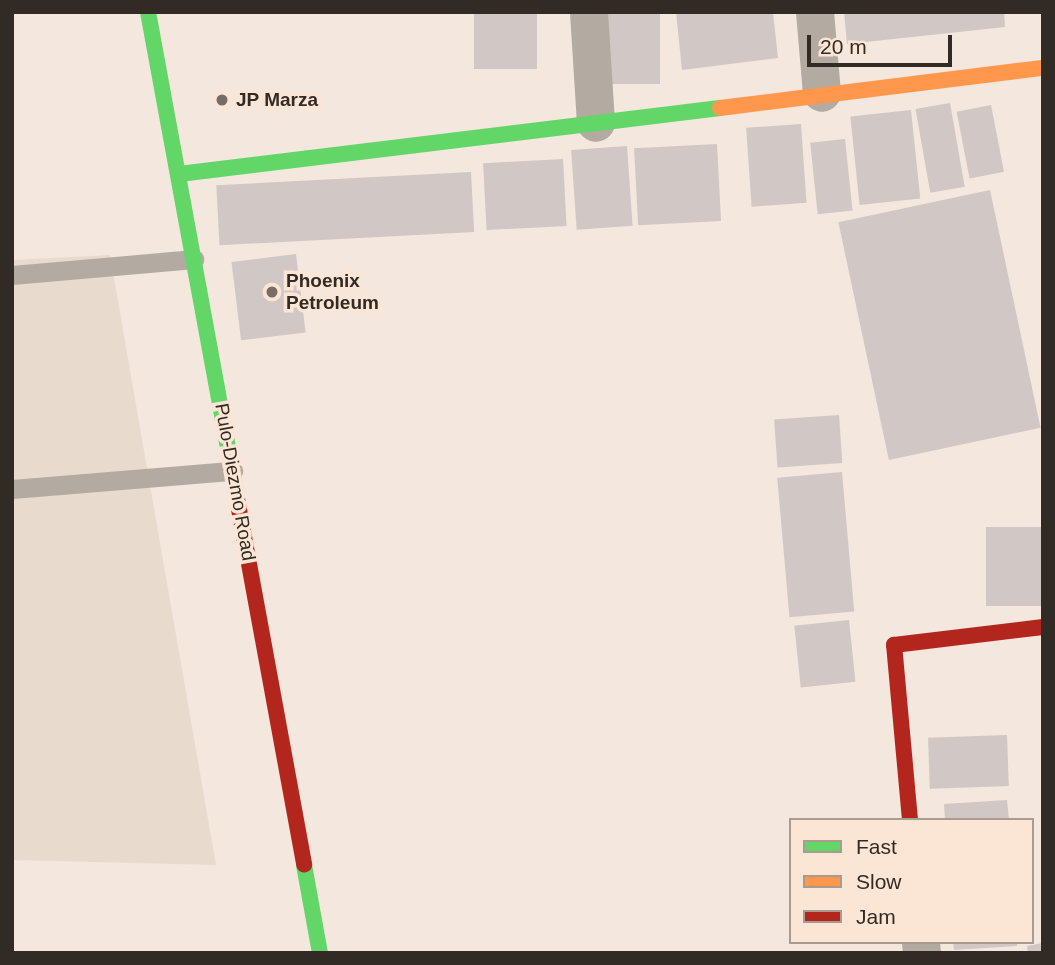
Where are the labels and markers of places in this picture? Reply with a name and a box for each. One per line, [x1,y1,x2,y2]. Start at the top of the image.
place label: JP Marza [236,89,318,111]
marker: JP Marza [214,92,230,108]
place label: Phoenix Petroleum [286,270,379,314]
marker: Phoenix Petroleum [264,284,280,300]

